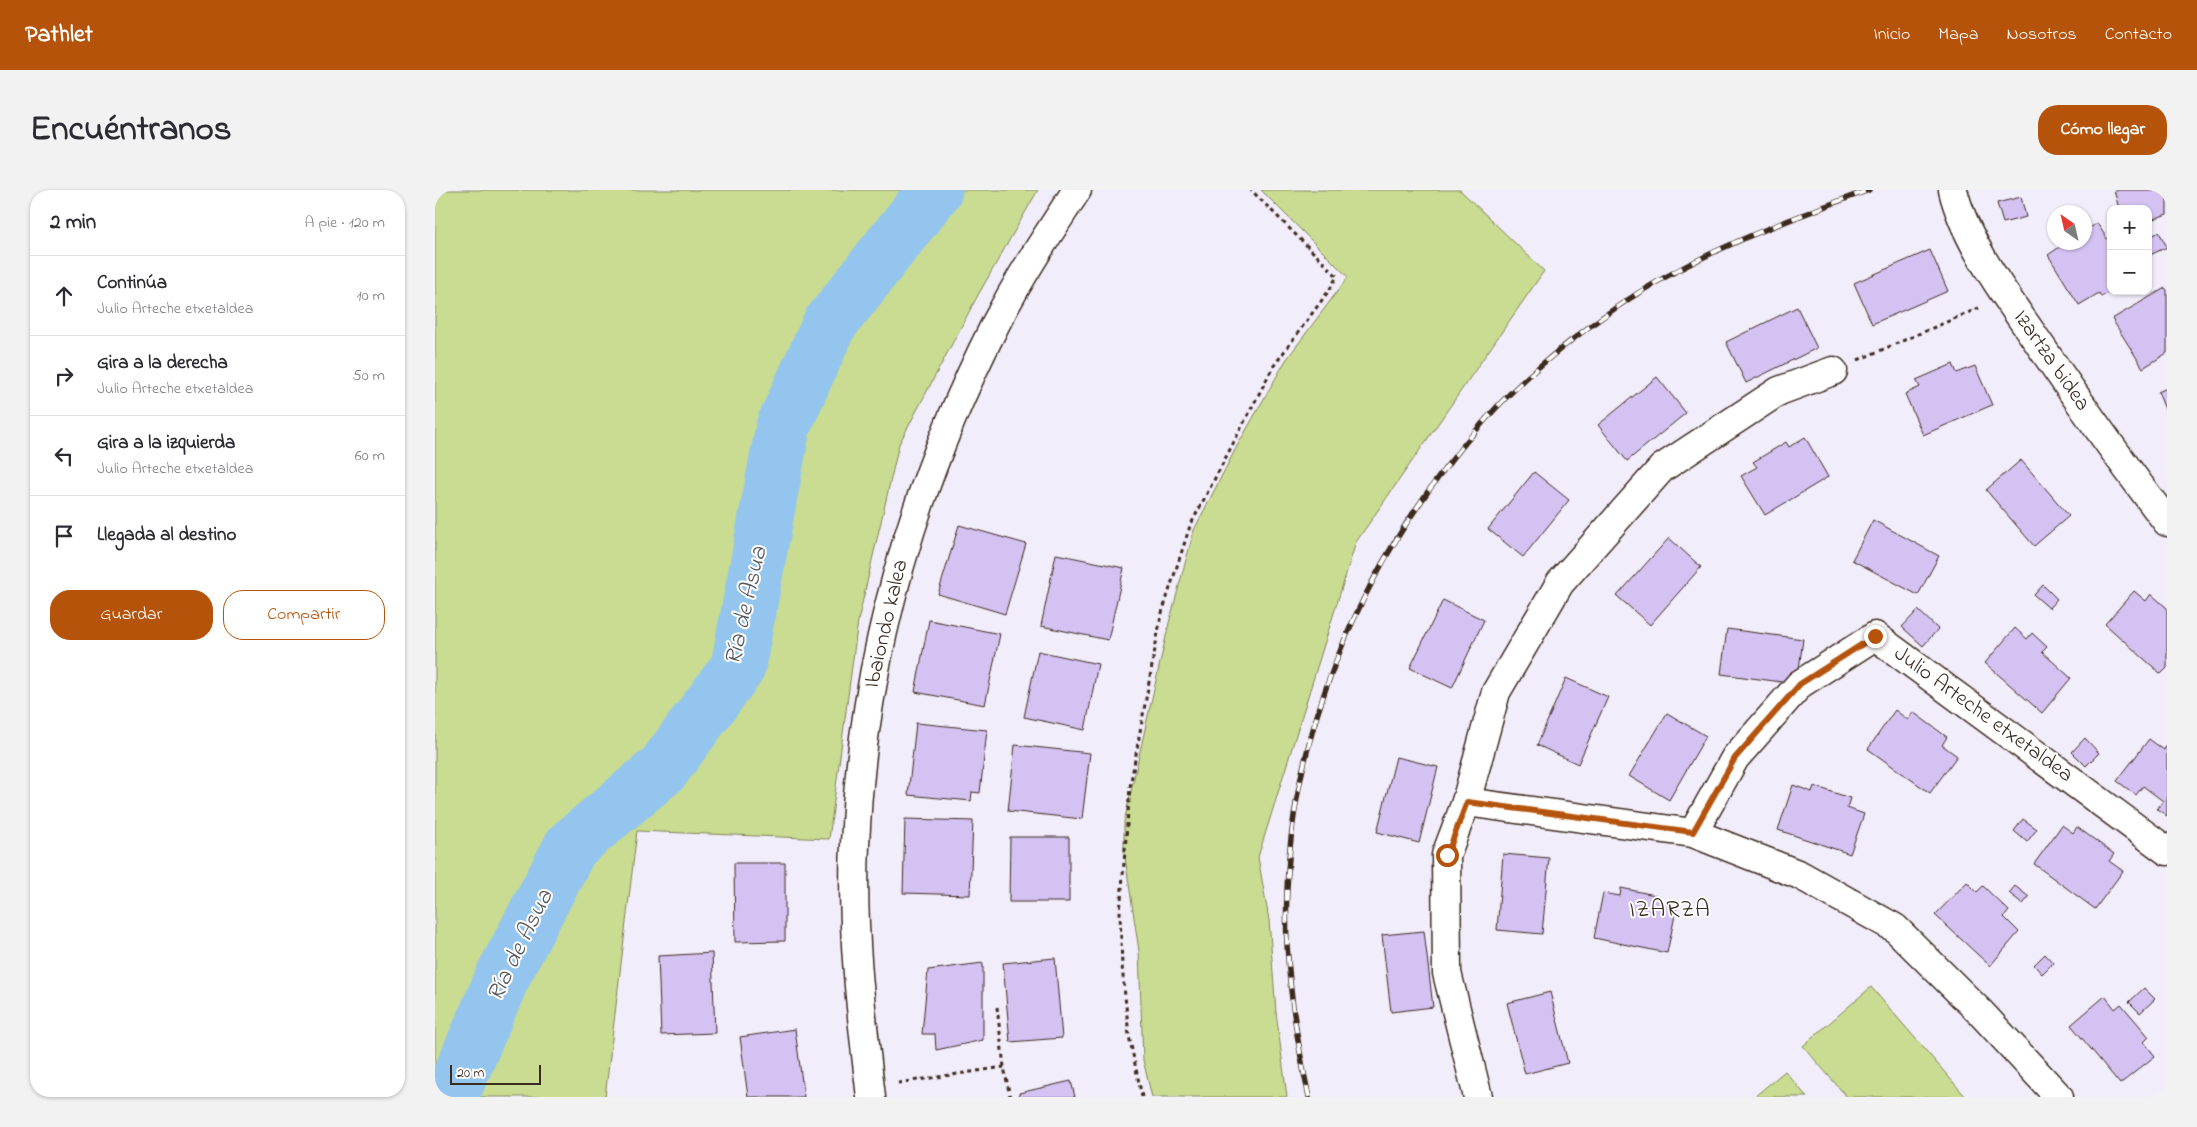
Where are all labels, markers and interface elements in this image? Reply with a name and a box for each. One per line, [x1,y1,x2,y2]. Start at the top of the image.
text: Pathlet [25,18,93,53]
text: Inicio [1873,22,1910,48]
text: Mapa [1938,22,1979,48]
text: Nosotros [2007,22,2077,48]
text: Contacto [2105,22,2172,48]
text: Encuéntranos [30,105,232,156]
button: Cómo llegar [2038,105,2167,155]
north arrow [2047,205,2092,250]
map controls [2107,205,2152,295]
button: + [2107,205,2152,250]
text: 2 min [50,208,96,238]
text: A pie · 120 m [305,211,385,235]
button: − [2107,250,2152,295]
text: Continúa [97,270,167,297]
icon: ahead [50,282,78,310]
text: 10 m [357,284,385,308]
text: Julio Arteche etxetaldea [97,297,253,321]
street label: Izartza bidea [2004,304,2098,418]
text: Gira a la derecha [97,350,228,377]
icon: right [50,362,78,390]
text: 50 m [353,364,385,388]
text: Julio Arteche etxetaldea [97,377,253,401]
text: Gira a la izquierda [97,430,235,457]
icon: left [50,442,78,470]
text: 60 m [355,444,385,468]
text: Julio Arteche etxetaldea [97,457,253,481]
icon: arrive [50,522,78,550]
text: Llegada al destino [97,522,236,549]
water label: Ría de Asua [716,542,778,669]
street label: Ibaiondo kalea [857,556,917,692]
button: Guardar [50,590,213,640]
button: Compartir [223,590,385,640]
route end [1864,625,1887,648]
street label: Julio Arteche etxetaldea [1887,639,2079,791]
route start [1436,844,1459,867]
water label: Ría de Asua [479,883,564,1008]
district label: IZARZA [1629,893,1711,928]
scale bar [450,1062,541,1085]
text: 20 m [457,1063,484,1084]

